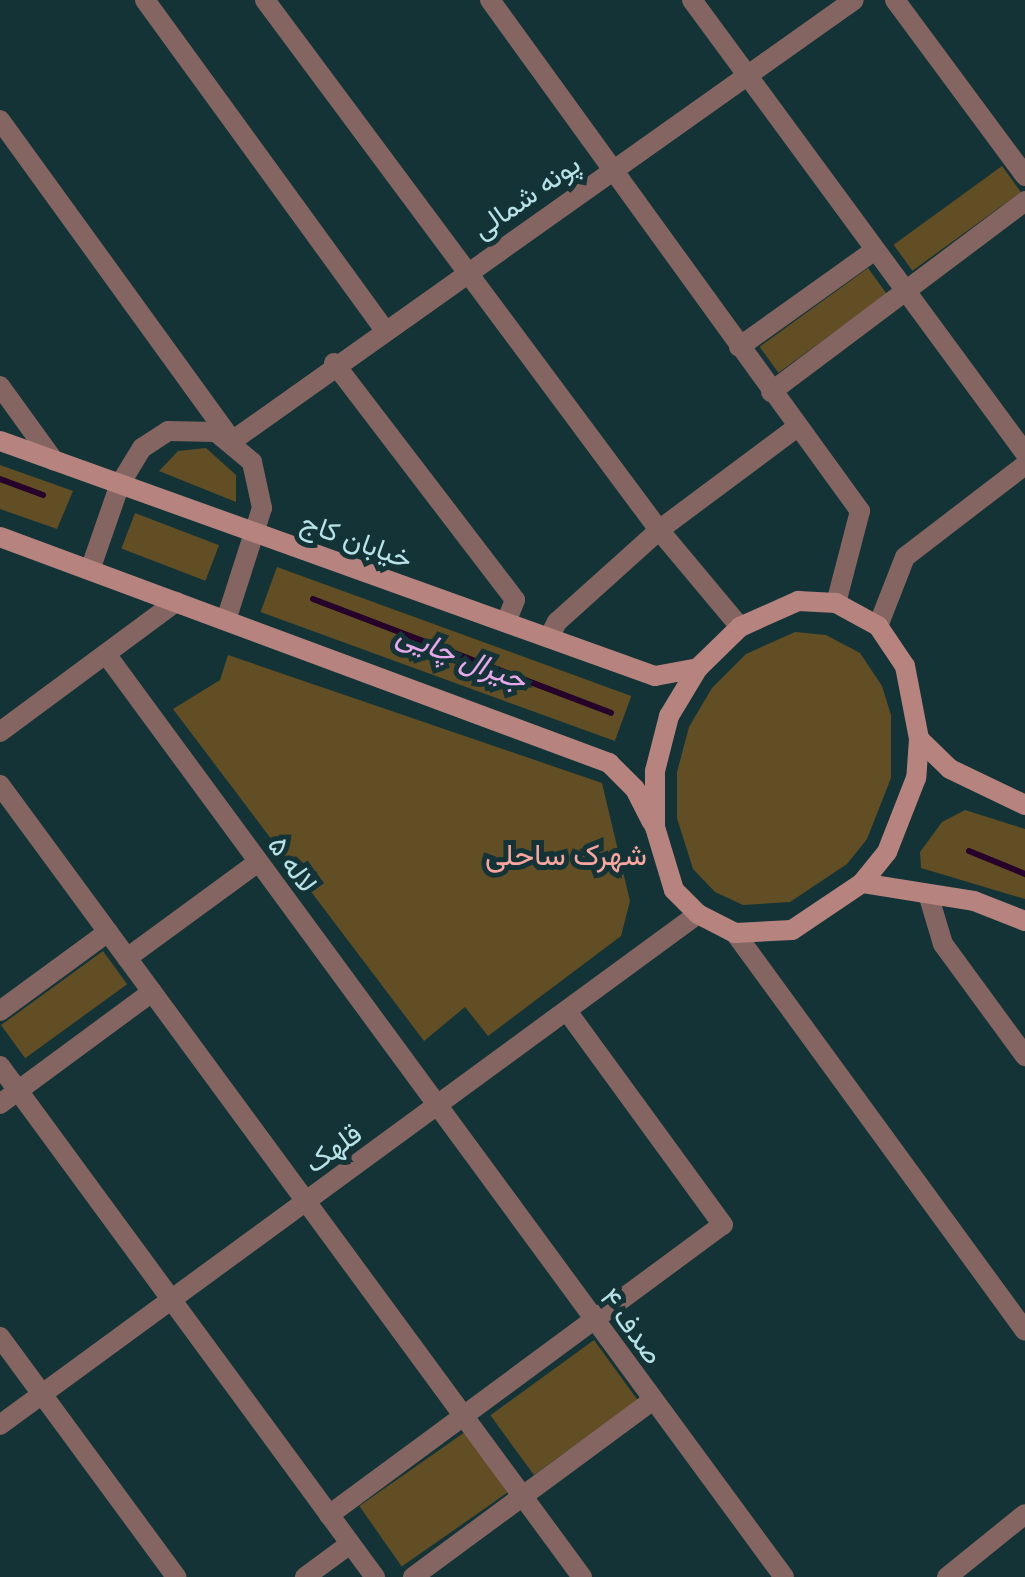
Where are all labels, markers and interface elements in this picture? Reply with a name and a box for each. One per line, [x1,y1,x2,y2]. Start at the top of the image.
street label: پونه شمالی [466,147,586,245]
street label: خیابان کاج [297,504,417,576]
water label: جیرال چایی [392,615,532,697]
street label: لاله ۵ [261,829,325,899]
district label: شهرک ساحلی [485,836,647,872]
street label: قلهک [298,1116,368,1180]
street label: صدف ۴ [593,1282,671,1370]

